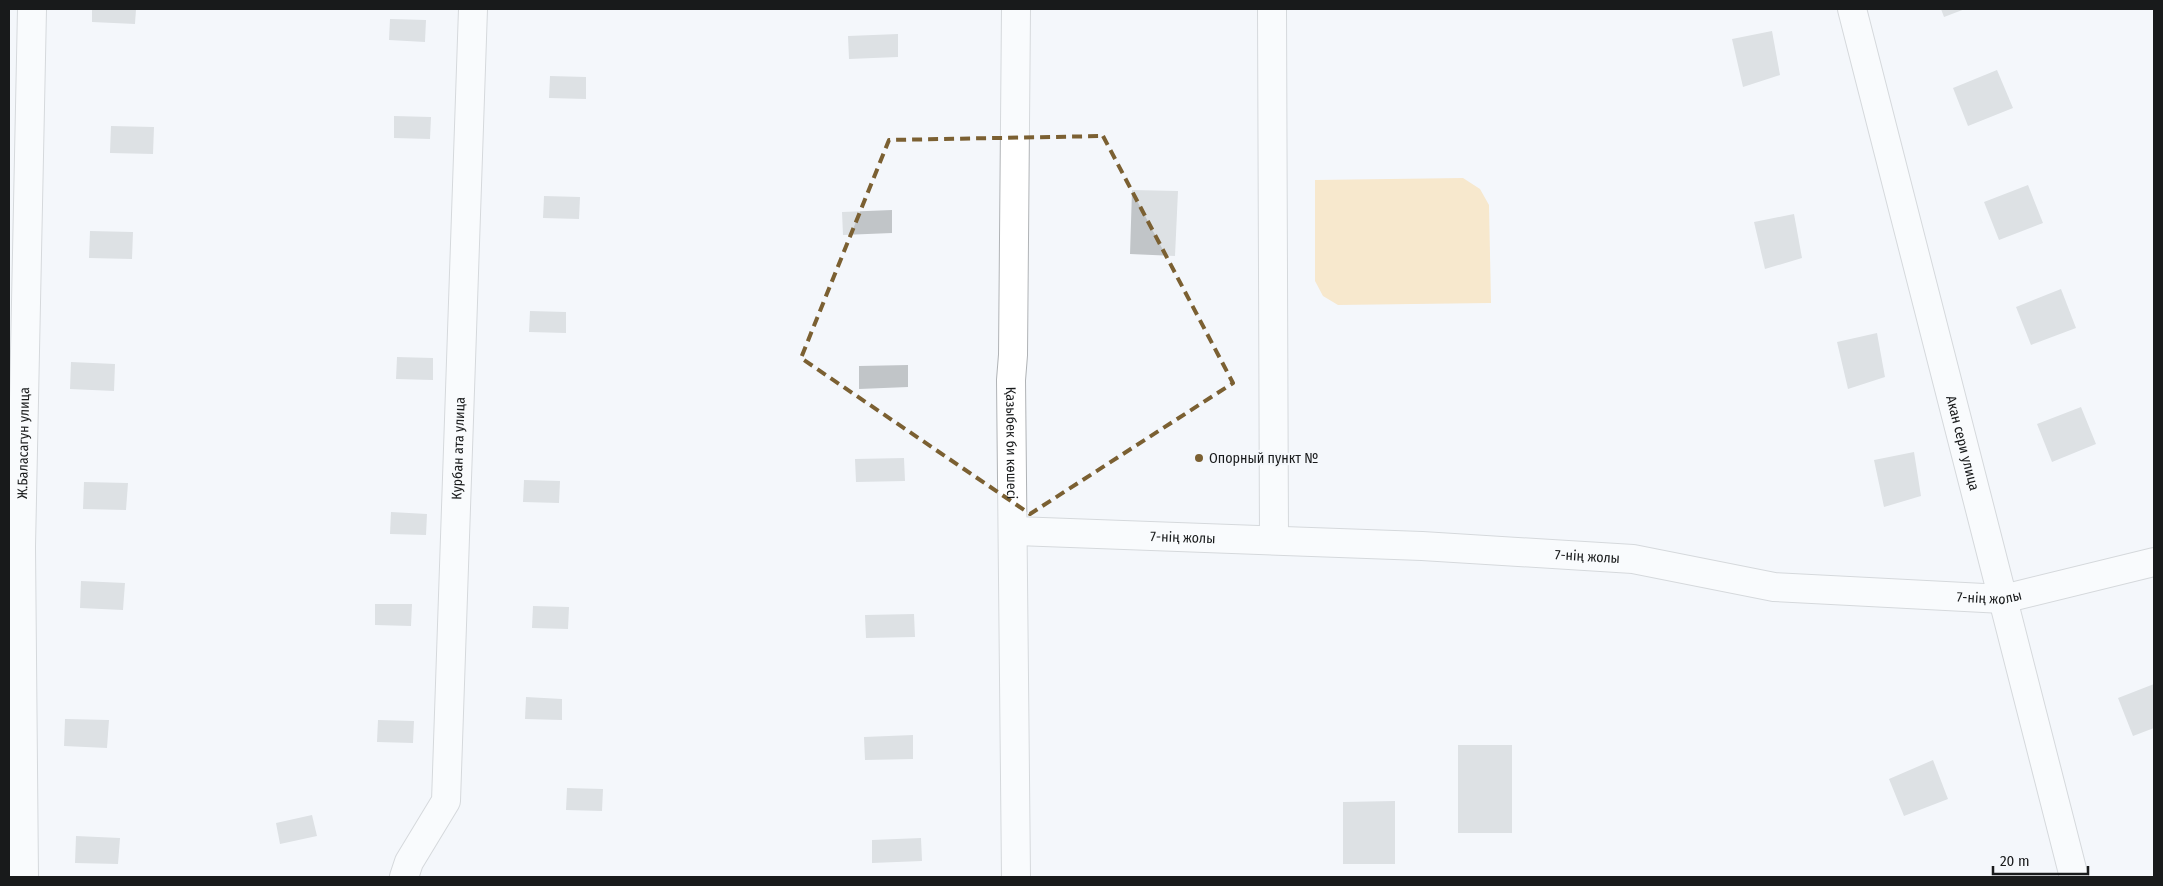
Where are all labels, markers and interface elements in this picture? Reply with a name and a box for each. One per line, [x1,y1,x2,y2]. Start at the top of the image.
street label: Ж.Баласагун улица [14,387,33,499]
street label: Қазыбек би көшесі [1002,387,1020,499]
street label: Акан сери улица [1942,394,1983,493]
street label: Курбан ата улица [448,397,469,500]
place label: Опорный пункт № [1209,450,1318,467]
marker: Опорный пункт № [1193,452,1205,464]
street label: 7-нің жолы [1150,528,1216,547]
street label: 7-нің жолы [1554,546,1620,567]
street label: 7-нің жолы [1956,587,2023,608]
scale bar [1993,844,2088,876]
text: 20 m [2000,852,2030,870]

